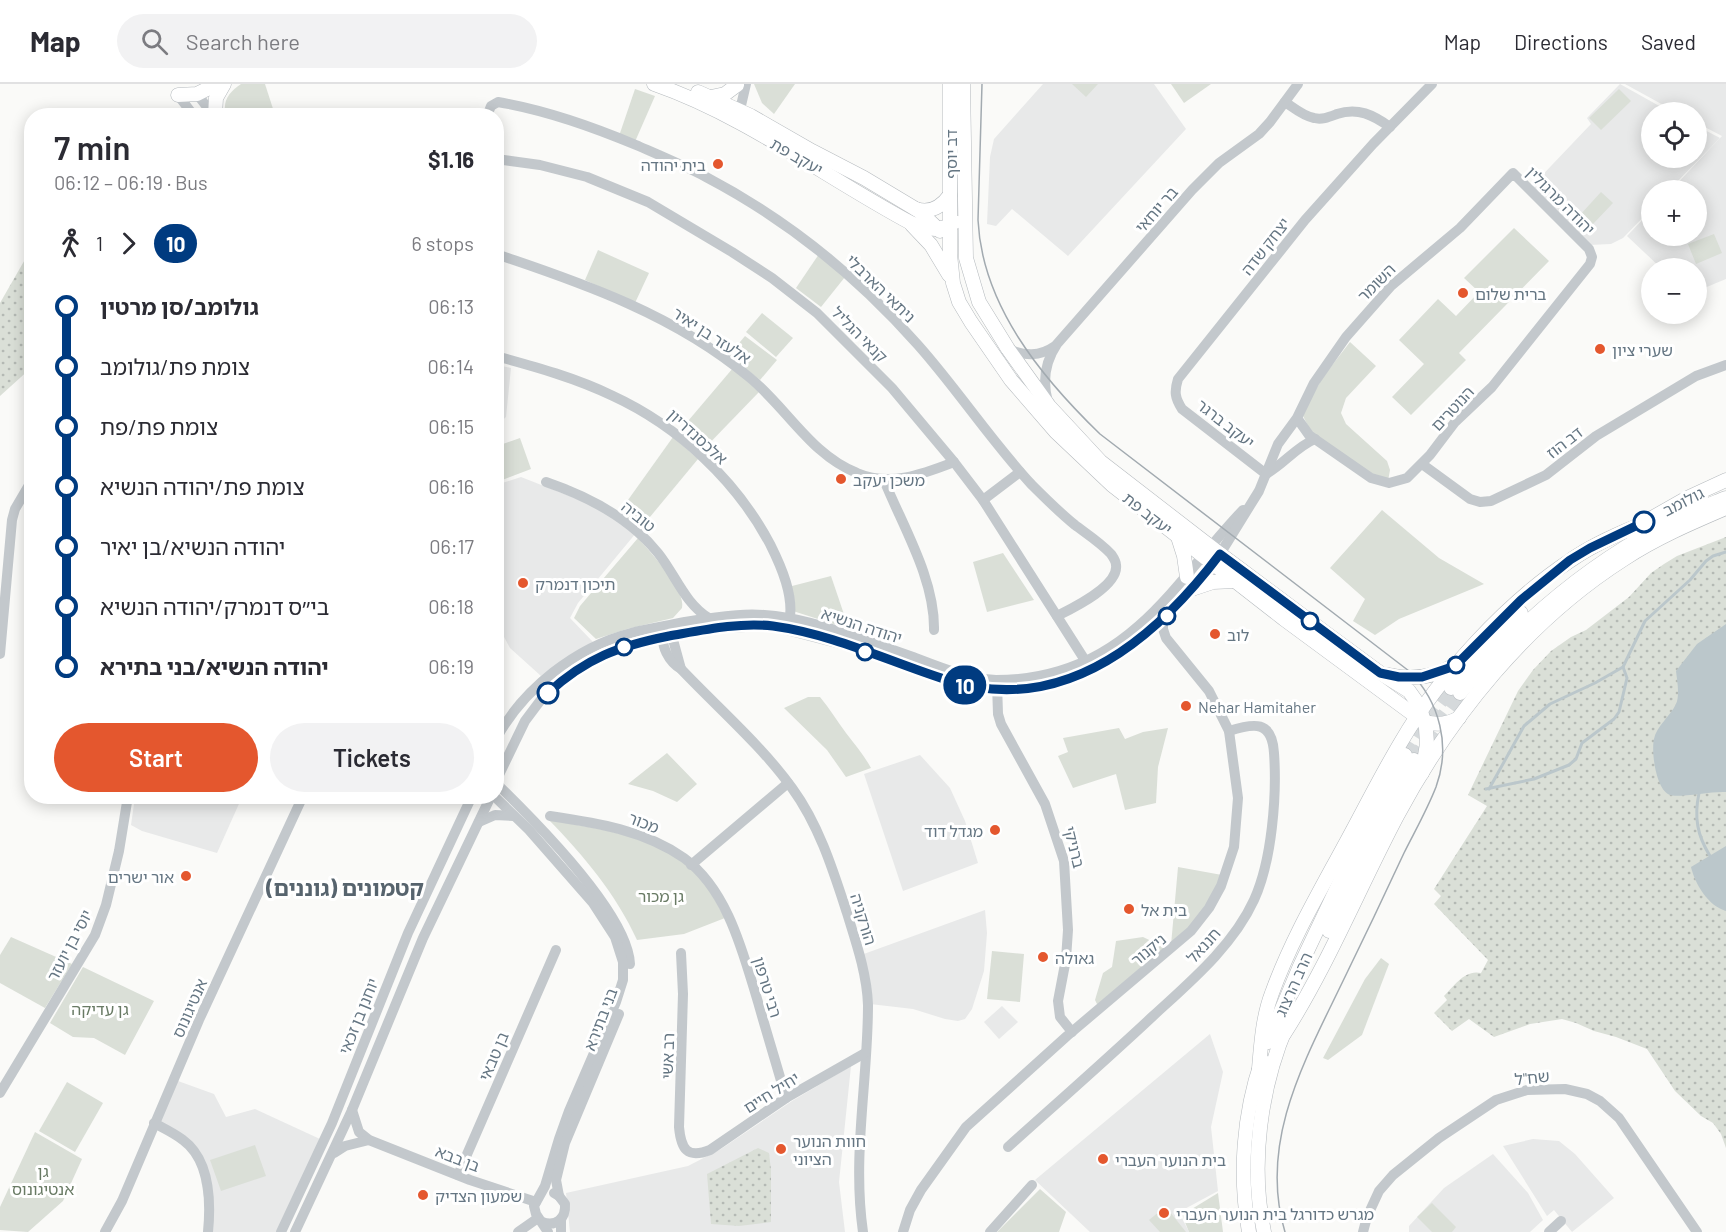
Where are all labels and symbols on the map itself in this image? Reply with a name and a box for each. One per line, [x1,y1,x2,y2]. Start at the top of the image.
street label: דב יוסף [941,129,960,179]
street label: יעקב פת [767,133,827,179]
place label: בית יהודה [641,155,706,174]
marker: בית יהודה [711,157,725,171]
street label: יהודה מרגולין [1523,162,1599,238]
street label: בר יוחאי [1131,182,1181,236]
street label: יצחק שדה [1237,214,1293,278]
street label: ניתאי הארבלי [842,250,920,326]
street label: השומר [1353,259,1399,305]
place label: ברית שלום [1475,284,1546,303]
marker: ברית שלום [1456,286,1470,300]
street label: קנאי הגליל [828,302,892,366]
street label: אלעזר בן יאיר [669,303,755,367]
place label: שערי ציון [1612,340,1673,359]
marker: שערי ציון [1593,342,1607,356]
street label: הנוטרים [1427,382,1477,434]
street label: יעקב ברגר [1193,395,1259,451]
street label: אלכסנדריון [664,404,732,468]
street label: דב הוז [1542,422,1586,462]
place label: משכן יעקב [853,470,925,489]
marker: משכן יעקב [834,472,848,486]
street label: גולומב [1659,483,1707,519]
street label: יעקב פת [1120,488,1176,538]
street label: טוביה [618,497,660,535]
unlabelled marker [1633,511,1655,533]
place label: תיכון דנמרק [535,574,616,593]
marker: תיכון דנמרק [516,576,530,590]
street label: יהודה הנשיא [819,603,905,647]
unlabelled marker [1158,607,1176,625]
unlabelled marker [1301,612,1319,630]
place label: לוב [1227,625,1249,644]
marker: לוב [1208,627,1222,641]
unlabelled marker [615,638,633,656]
unlabelled marker [856,643,874,661]
unlabelled marker [1447,656,1465,674]
line badge: 10 [938,666,992,704]
unlabelled marker [537,682,559,704]
place label: Nehar Hamitaher [1198,697,1316,716]
marker: Nehar Hamitaher [1179,699,1193,713]
street label: מכור [626,807,662,837]
place label: מגדל דוד [924,821,983,840]
marker: מגדל דוד [988,823,1002,837]
street label: ברניקי [1061,824,1089,870]
place label: אור ישרים [108,867,174,886]
marker: אור ישרים [179,869,193,883]
district label: קטמונים (גוננים) [265,874,424,900]
park label: גן מכור [638,886,684,905]
street label: הורקניה [847,891,881,947]
place label: בית אל [1141,900,1187,919]
marker: בית אל [1122,902,1136,916]
street label: יוסי בן יועזר [42,906,96,984]
street label: חננאל [1182,923,1224,967]
street label: ניקנור [1127,929,1169,969]
place label: גאולה [1055,948,1094,967]
street label: הרב הרצוג [1270,949,1316,1019]
marker: גאולה [1036,950,1050,964]
street label: רבי טרפון [750,954,786,1020]
street label: יוחנן בן זכאי [334,975,382,1057]
street label: אנטיגונוס [168,976,210,1040]
street label: בני בתירא [579,985,621,1053]
park label: גן עדיקה [71,999,129,1018]
street label: בן טבאי [474,1029,512,1083]
street label: רב אשי [657,1033,677,1079]
street label: שח"ל [1514,1066,1550,1088]
street label: יחיל חיים [740,1068,802,1116]
place label: חוות הנוער הציוני [793,1131,866,1168]
street label: בן בבא [433,1141,483,1175]
marker: חוות הנוער הציוני [774,1142,788,1156]
place label: בית הנוער העברי [1115,1150,1226,1169]
marker: בית הנוער העברי [1096,1152,1110,1166]
park label: גן אנטיגונוס [12,1161,74,1198]
place label: שמעון הצדיק [435,1186,522,1205]
marker: שמעון הצדיק [416,1188,430,1202]
place label: מגרש כדורגל בית הנוער העברי [1176,1204,1374,1223]
marker: מגרש כדורגל בית הנוער העברי [1157,1206,1171,1220]

